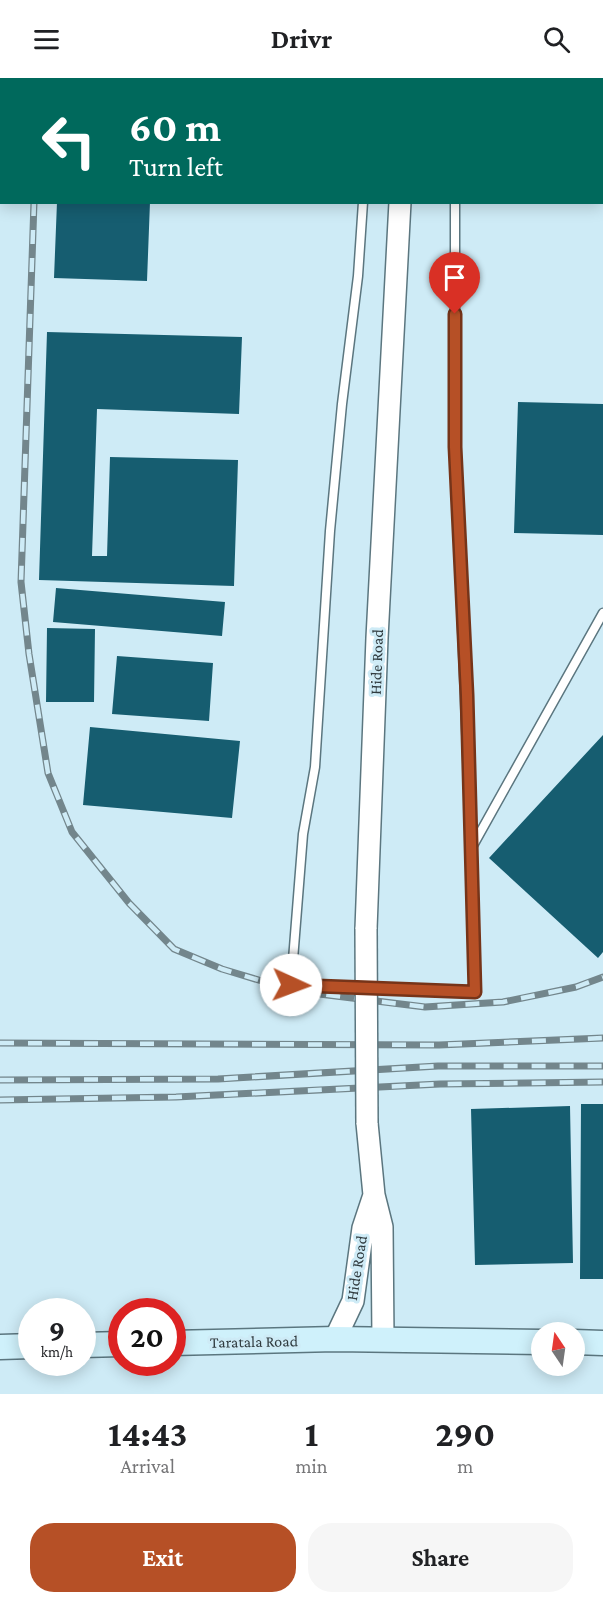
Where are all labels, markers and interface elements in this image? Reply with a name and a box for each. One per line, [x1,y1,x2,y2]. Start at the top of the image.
icon: menu [30,23,63,56]
icon: search [540,23,573,56]
text: Drivr [271,24,332,54]
icon: left [30,102,108,180]
text: 60 m [129,103,221,150]
text: Turn left [129,152,223,182]
pin [429,252,480,314]
icon: arrive [438,261,471,294]
street label: Hide Road [367,628,386,695]
position arrow [259,953,323,1017]
street label: Hide Road [343,1234,370,1302]
speed limit sign: 20 [108,1298,186,1376]
text: 9 [49,1313,65,1346]
north arrow [531,1322,585,1376]
map controls [531,1322,585,1376]
street label: Taratala Road [210,1332,299,1351]
text: km/h [41,1344,73,1360]
text: 14:43 [108,1414,187,1454]
text: 1 [305,1414,318,1454]
text: 290 [435,1414,495,1454]
text: Arrival [120,1455,175,1477]
text: min [295,1455,327,1477]
text: m [457,1455,473,1477]
button: Exit [30,1523,296,1592]
button: Share [308,1523,573,1592]

